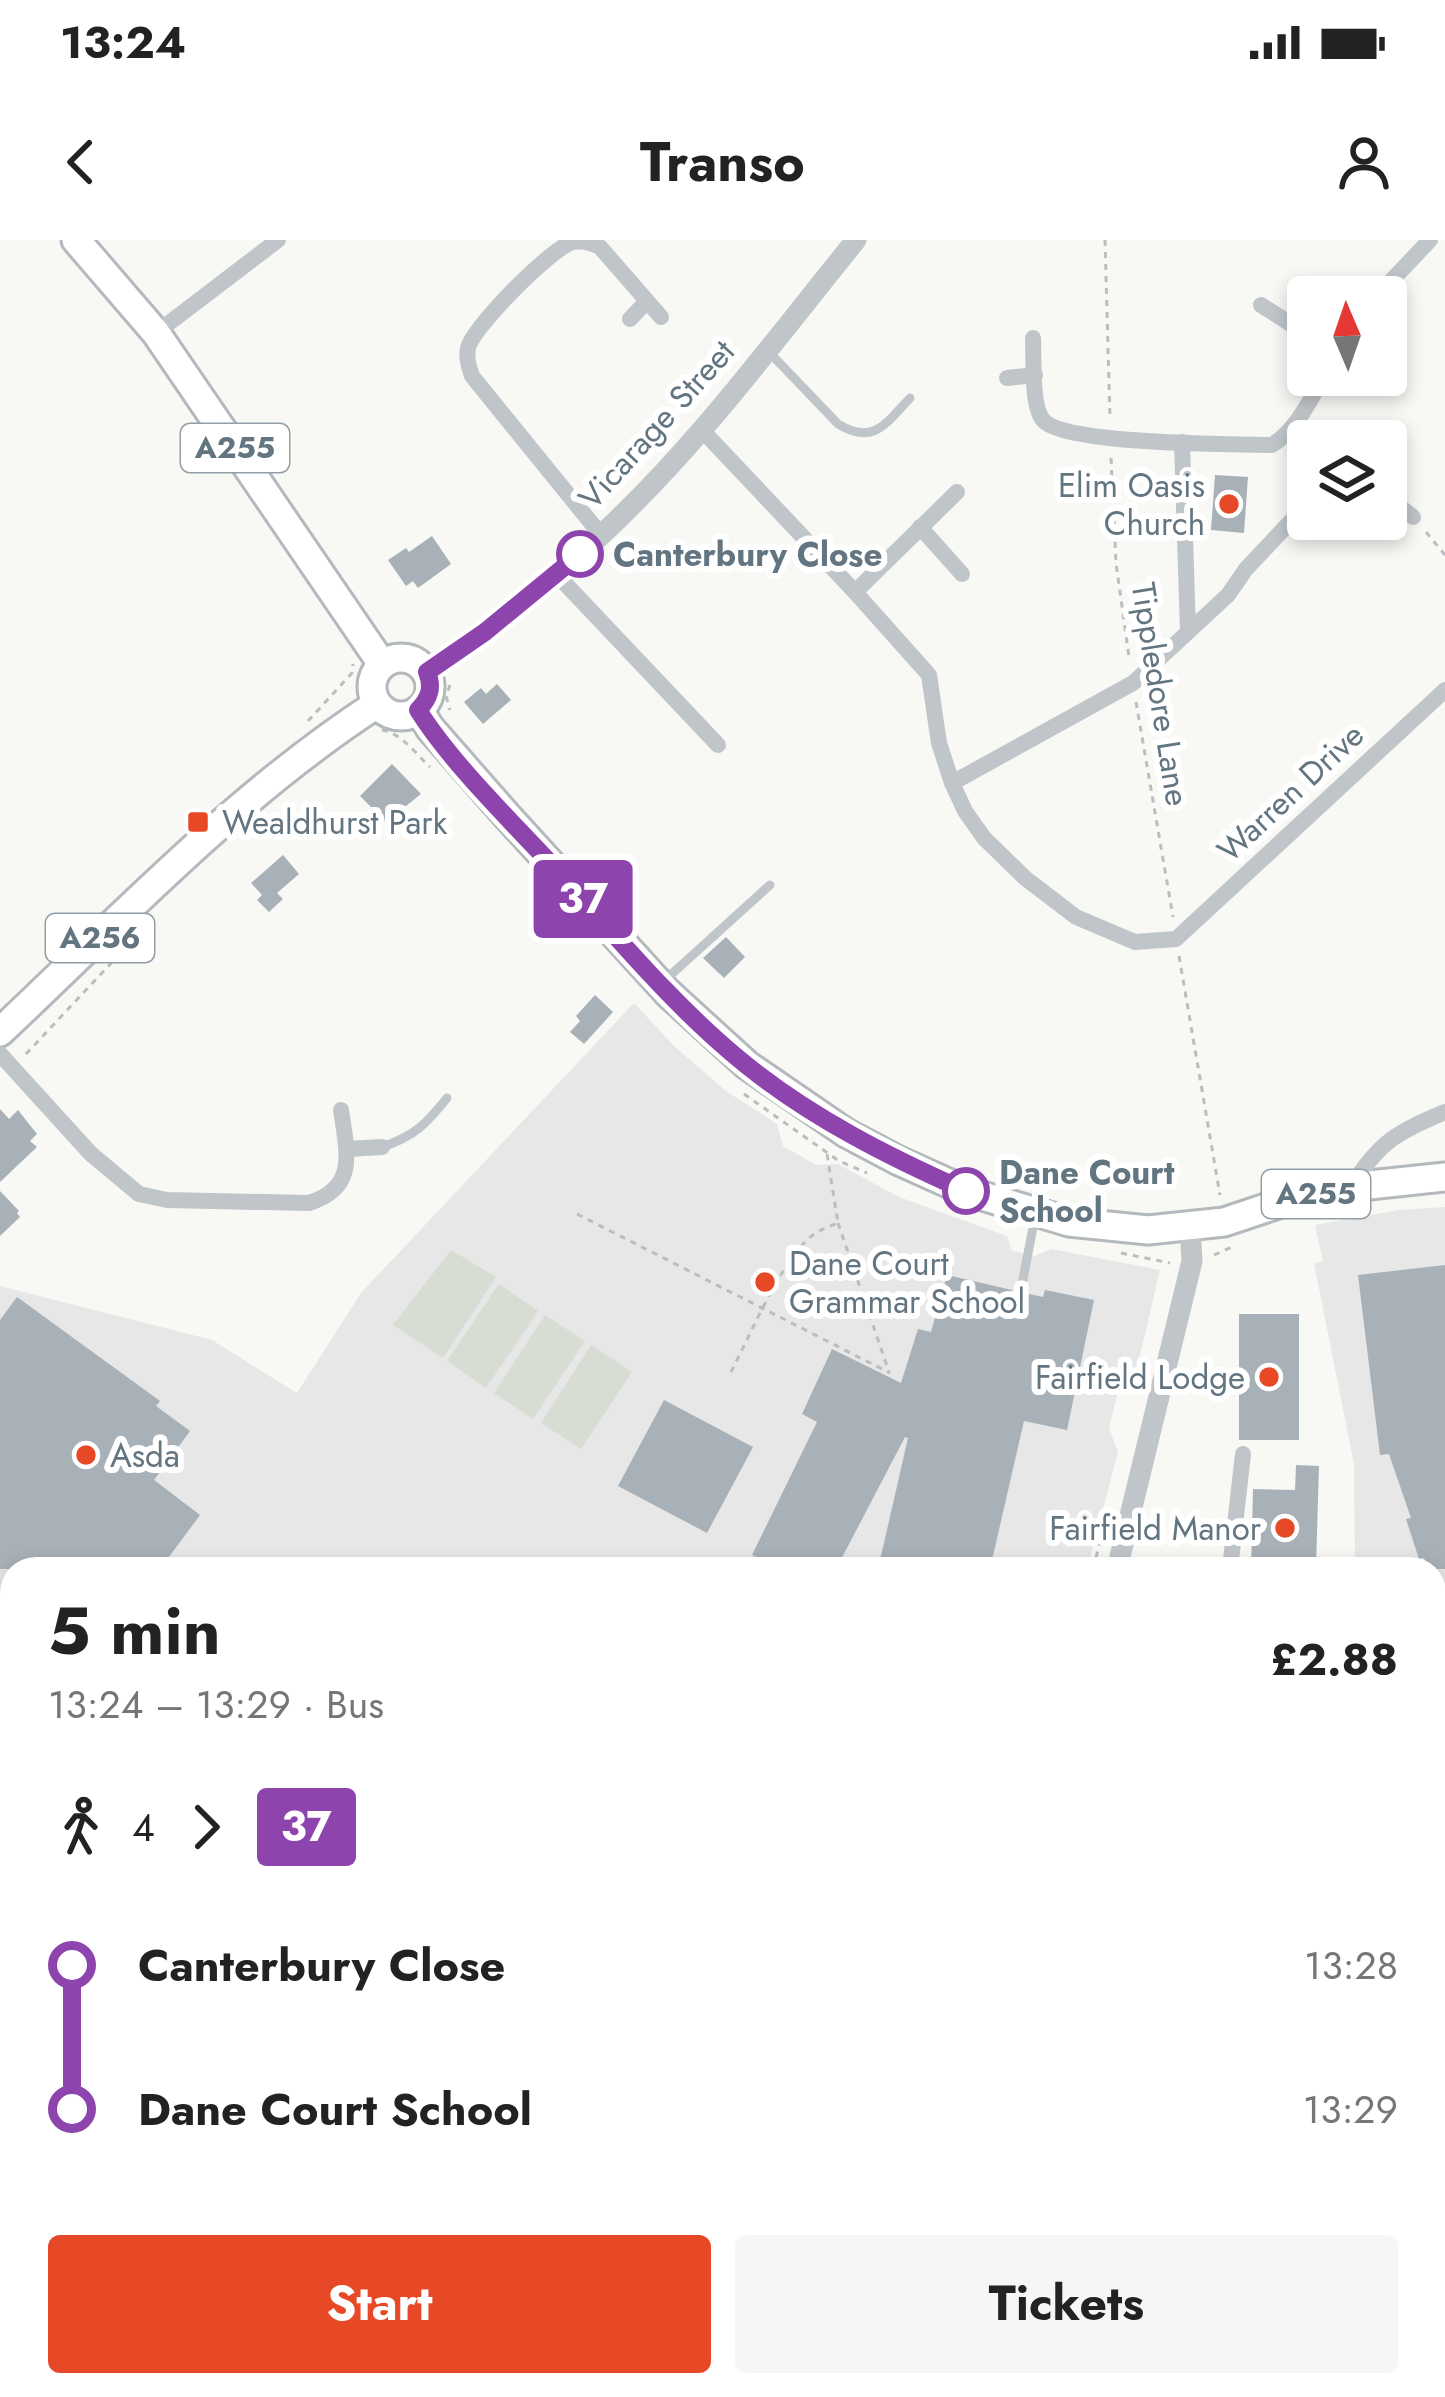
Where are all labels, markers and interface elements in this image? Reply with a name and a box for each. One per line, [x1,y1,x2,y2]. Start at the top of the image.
text: 13:24 [60,10,186,75]
text: Transo [640,123,805,201]
icon: back [48,129,114,195]
icon: person [1331,129,1397,195]
north arrow [1287,276,1407,396]
map controls [1287,276,1407,540]
street label: Vicarage Street [567,329,745,519]
button: layers [1287,420,1407,540]
road number: A255 [181,424,289,472]
place label: Elim Oasis Church [1058,462,1205,547]
marker: Elim Oasis Church [1216,491,1242,517]
place label: Canterbury Close [613,531,882,578]
marker: Canterbury Close [558,532,602,576]
street label: Tippledore Lane [1120,579,1201,809]
street label: Warren Drive [1207,712,1374,873]
place label: Wealdhurst Park [222,799,448,846]
marker: Wealdhurst Park [185,809,211,835]
line badge: 37 [529,860,637,938]
text: 37 [558,868,608,929]
road number: A256 [46,914,154,962]
place label: Dane Court School [999,1149,1175,1234]
marker: Dane Court School [944,1169,988,1213]
road number: A255 [1262,1170,1370,1218]
place label: Dane Court Grammar School [789,1240,1025,1325]
marker: Dane Court Grammar School [752,1269,778,1295]
place label: Fairfield Lodge [1035,1354,1245,1401]
marker: Fairfield Lodge [1256,1364,1282,1390]
place label: Asda [110,1432,180,1479]
marker: Asda [73,1442,99,1468]
place label: Fairfield Manor [1049,1505,1262,1552]
marker: Fairfield Manor [1272,1515,1298,1541]
text: 5 min [48,1583,221,1679]
text: £2.88 [1270,1627,1398,1692]
text: 13:24 – 13:29 · Bus [48,1676,384,1733]
icon: walk [48,1794,114,1860]
icon: forward [173,1794,239,1860]
text: 37 [281,1796,332,1857]
text: 4 [132,1799,155,1856]
text: Canterbury Close [138,1933,505,1998]
text: 13:28 [1304,1937,1398,1994]
text: Dane Court School [138,2077,532,2142]
text: 13:29 [1303,2081,1398,2138]
button: Start [48,2235,711,2373]
button: Tickets [735,2235,1398,2373]

